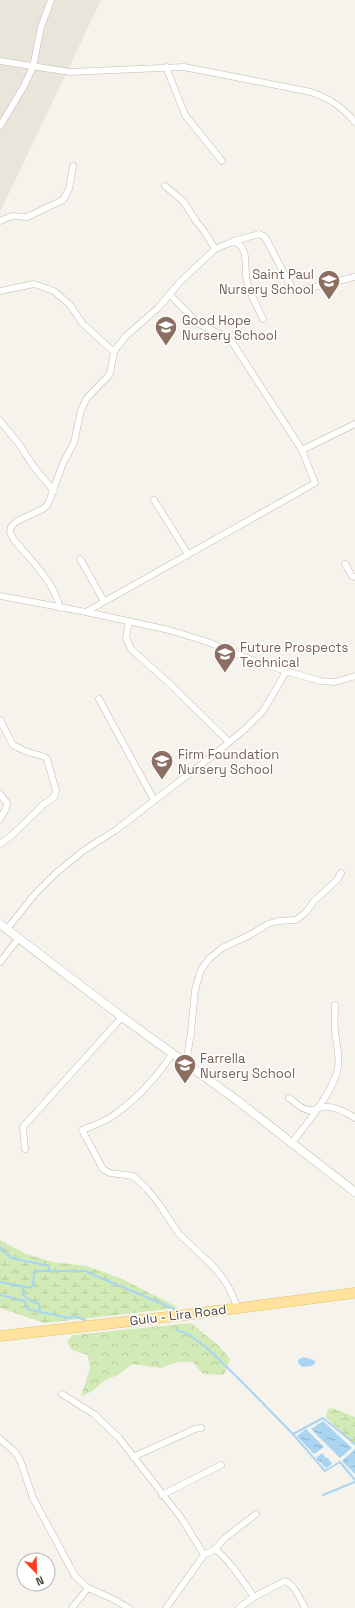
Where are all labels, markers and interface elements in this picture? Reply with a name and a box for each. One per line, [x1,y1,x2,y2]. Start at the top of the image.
place label: Saint Paul Nursery School [219,266,314,298]
school or university icon: Saint Paul Nursery School [316,268,342,301]
place label: Good Hope Nursery School [182,312,277,344]
school or university icon: Good Hope Nursery School [153,314,179,347]
place label: Future Prospects Technical [240,639,349,671]
school or university icon: Future Prospects Technical [212,641,238,674]
place label: Firm Foundation Nursery School [178,746,279,778]
school or university icon: Firm Foundation Nursery School [149,748,175,781]
place label: Farrella Nursery School [200,1050,295,1082]
school or university icon: Farrella Nursery School [172,1052,198,1085]
street label: Gulu - Lira Road [129,1301,227,1329]
north arrow [16,1552,56,1592]
text: N [34,1573,46,1589]

